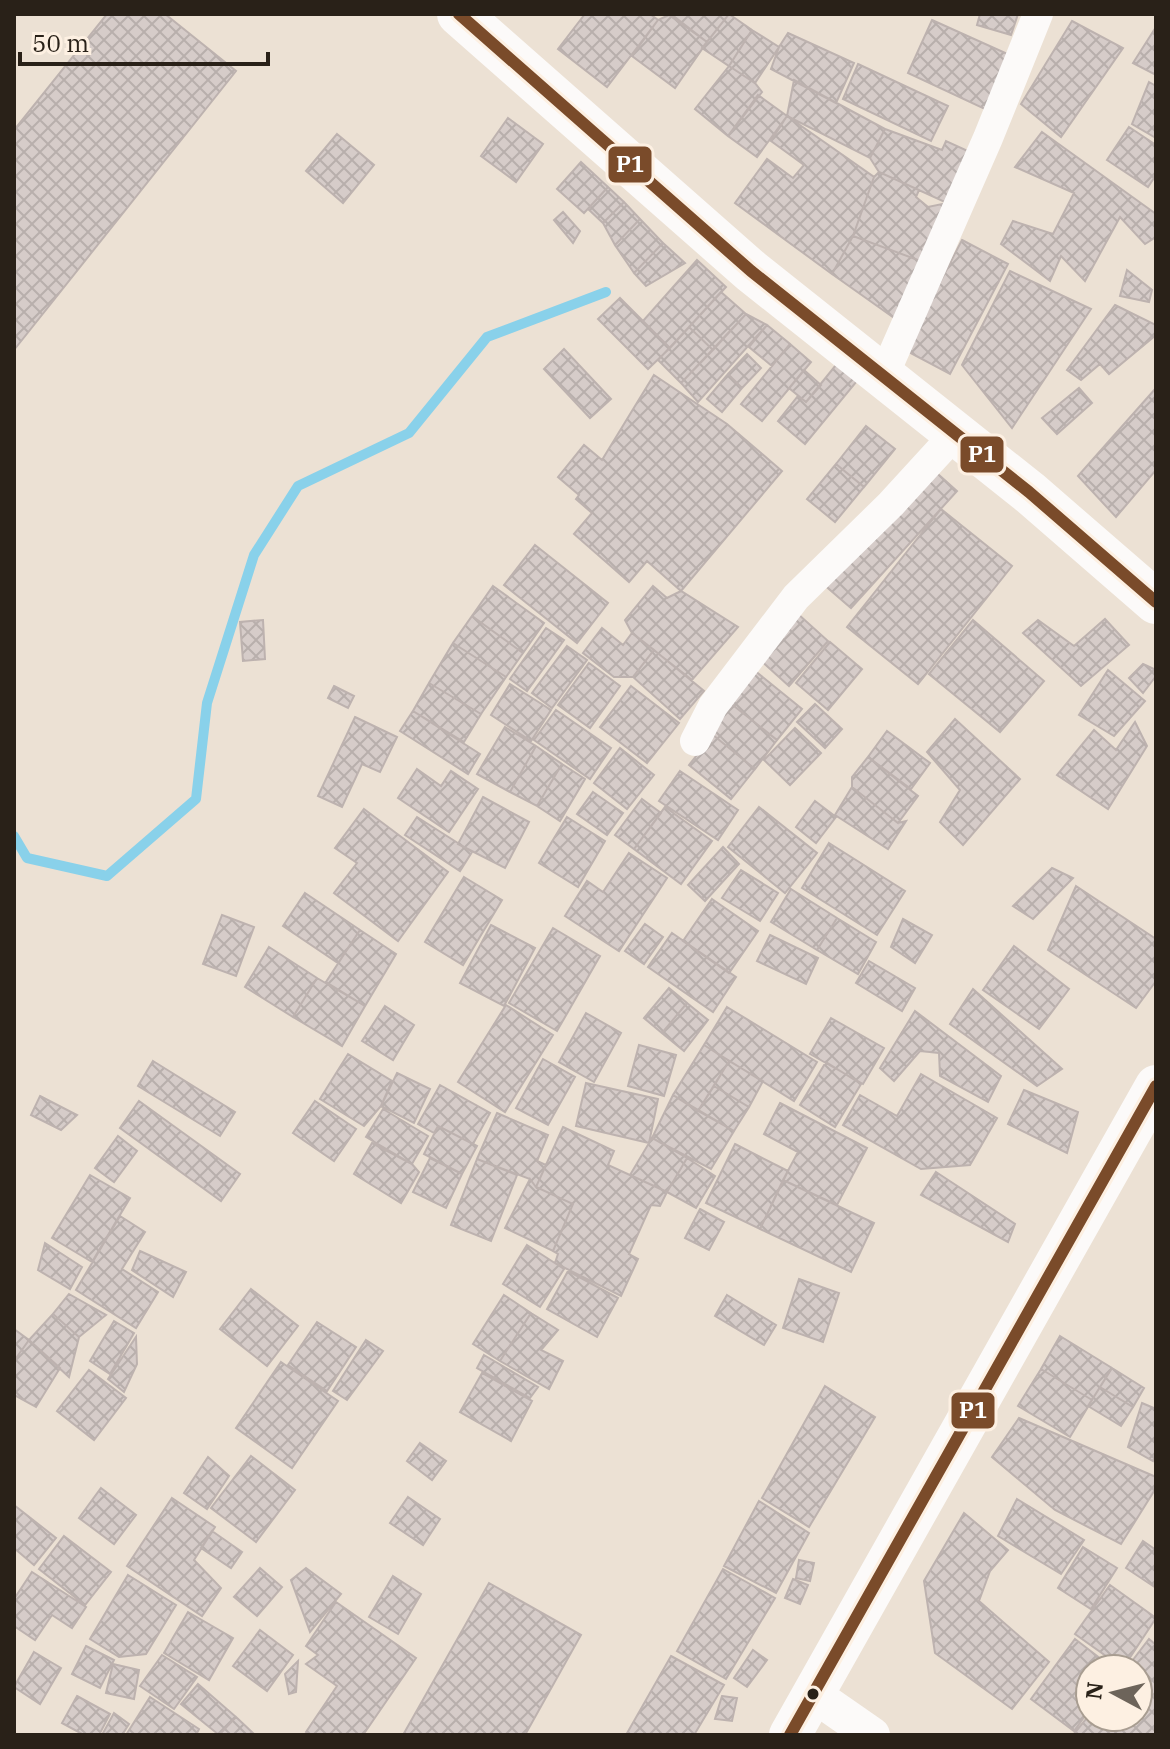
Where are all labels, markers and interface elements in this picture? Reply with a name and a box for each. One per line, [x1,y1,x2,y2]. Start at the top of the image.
scale bar [20,16,268,66]
text: 50 m [32,27,89,59]
line badge: P1 [607,145,653,184]
text: P1 [616,149,644,178]
line badge: P1 [959,435,1005,474]
text: P1 [968,439,996,468]
line badge: P1 [950,1391,996,1430]
text: P1 [959,1395,987,1424]
north arrow [1074,1653,1154,1733]
text: N [1078,1680,1109,1701]
unlabelled marker [805,1686,821,1702]

